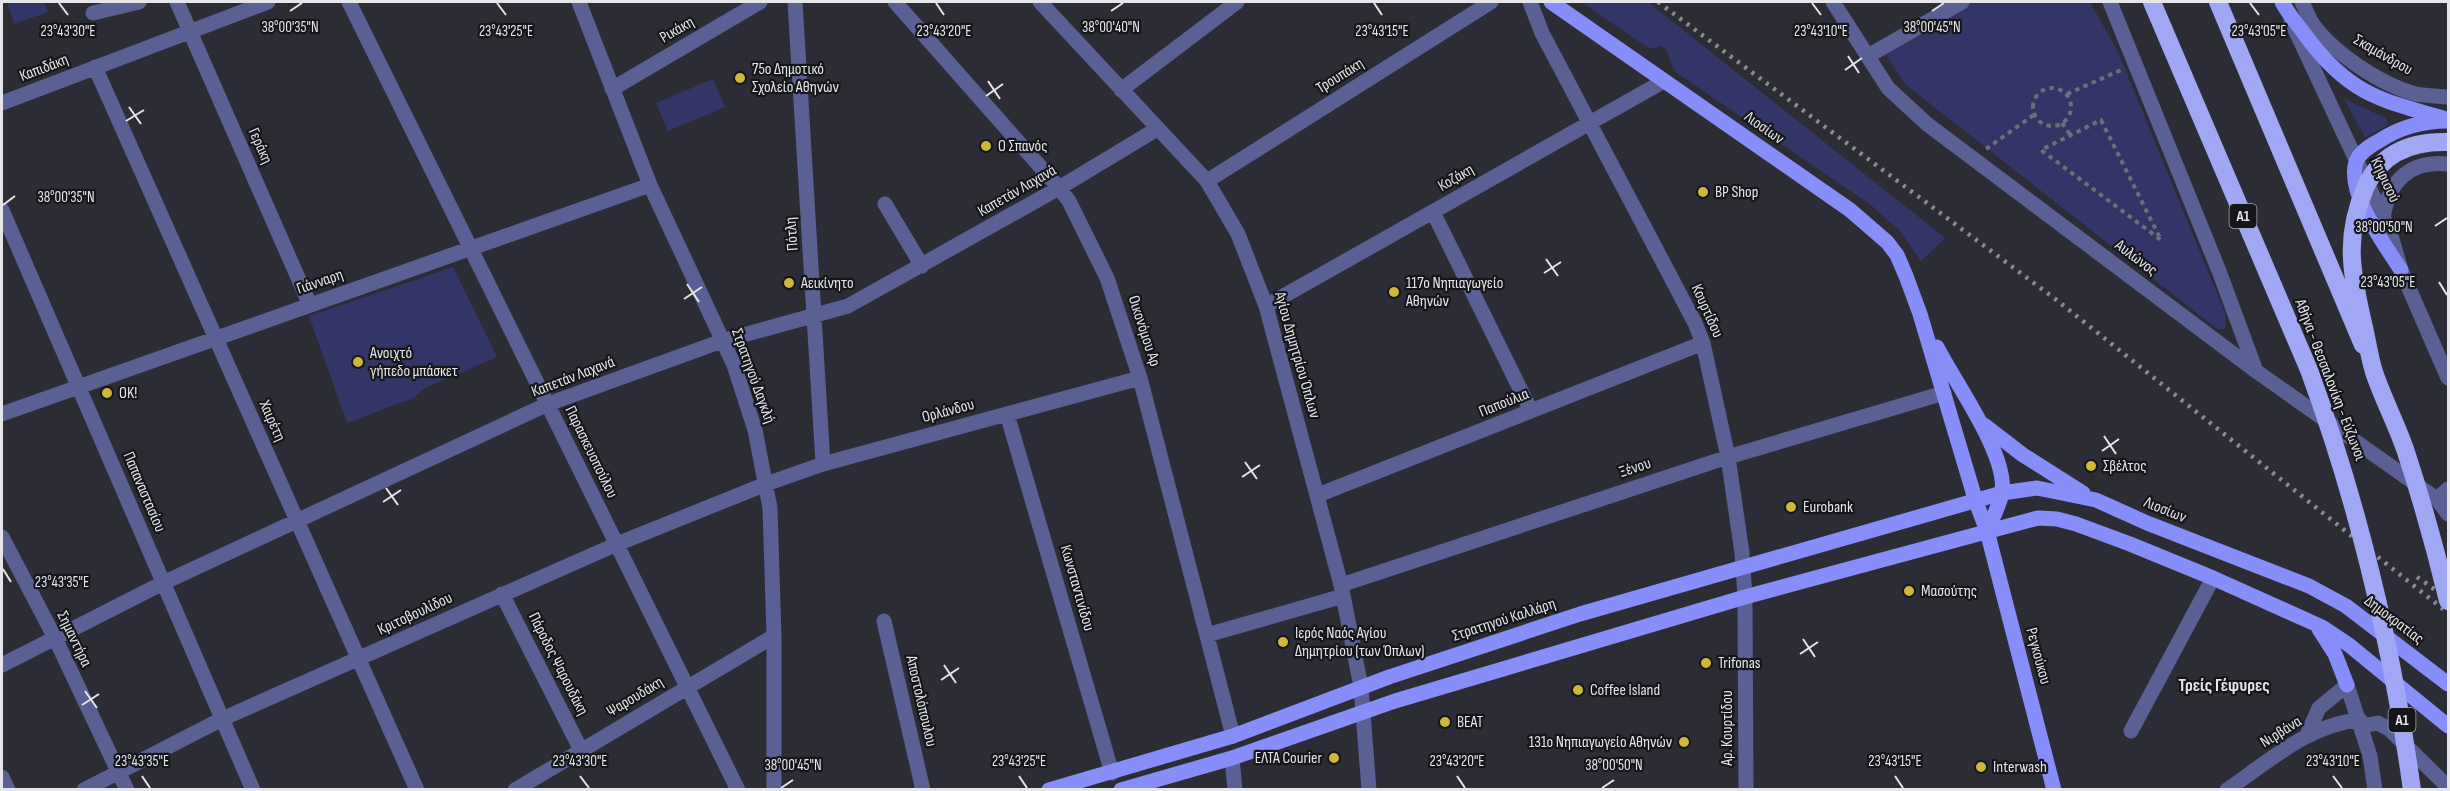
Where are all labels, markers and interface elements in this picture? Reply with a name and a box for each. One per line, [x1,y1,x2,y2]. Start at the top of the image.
street label: Ρικάκη [656,13,698,47]
text: 38°00'35"N [261,18,319,37]
text: 38°00'40"N [1082,18,1140,37]
text: 38°00'45"N [1903,18,1961,37]
text: 23°43'30"E [40,22,96,41]
text: 23°43'25"E [479,22,533,41]
text: 23°43'20"E [917,22,971,41]
text: 23°43'15"E [1355,22,1409,41]
text: 23°43'10"E [1794,22,1848,41]
text: 23°43'05"E [2232,22,2286,41]
street label: Σκαμάνδρου [2350,30,2416,80]
street label: Καπιδάκη [17,50,71,86]
street label: Τρουπάκη [1313,54,1367,98]
place label: 75ο Δημοτικό Σχολείο Αθηνών [752,60,839,97]
marker: 75ο Δημοτικό Σχολείο Αθηνών [733,71,747,85]
street label: Λιοσίων [1740,107,1787,148]
street label: Γεράκη [244,125,276,167]
place label: Ο Σπανός [998,137,1047,156]
marker: Ο Σπανός [979,139,993,153]
street label: Κηφισού [2366,154,2404,206]
street label: Κοζάκη [1435,160,1477,196]
street label: Καπετάν Λαχανά [974,161,1060,221]
place label: BP Shop [1715,183,1758,202]
marker: BP Shop [1696,185,1710,199]
text: 38°00'35"N [37,188,95,207]
road number: Α1 [2230,204,2256,228]
street label: Πότλη [781,217,803,251]
text: 38°00'50"N [2355,218,2413,237]
street label: Αυλώνος [2110,235,2161,280]
street label: Γιάνναρη [294,265,346,299]
text: 23°43'05"E [2361,273,2415,292]
place label: Αεικίνητο [800,274,854,293]
place label: 117ο Νηπιαγωγείο Αθηνών [1405,274,1503,311]
marker: Αεικίνητο [782,276,796,290]
street label: Κουρτίδου [1687,281,1727,341]
marker: 117ο Νηπιαγωγείο Αθηνών [1387,285,1401,299]
street label: Αγίου Δημητρίου Όπλων [1270,289,1324,420]
street label: Οικονόμου Αρ [1124,293,1164,369]
street label: Αθήνα - Θεσσαλονίκη - Εύζωνοι [2290,296,2370,463]
street label: Στρατηγού Δαγκλή [727,326,779,426]
place label: Ανοιχτό γήπεδο μπάσκετ [369,344,458,381]
street label: Καπετάν Λαχανά [529,352,617,402]
marker: Ανοιχτό γήπεδο μπάσκετ [351,355,365,369]
place label: OK! [119,384,137,403]
street label: Παπούλια [1476,384,1532,422]
marker: OK! [100,386,114,400]
street label: Ορλάνδου [920,395,976,427]
street label: Χαιρέτη [254,397,289,445]
street label: Παρασκευοπούλου [561,403,621,501]
street label: Παπαναστασίου [119,449,169,535]
street label: Ξένου [1617,454,1653,482]
place label: Σβέλτος [2103,457,2146,476]
marker: Σβέλτος [2084,459,2098,473]
street label: Λιοσίων [2140,493,2189,527]
place label: Eurobank [1803,498,1853,517]
marker: Eurobank [1784,500,1798,514]
street label: Κωνσταντινίδου [1056,543,1098,633]
text: 23°43'35"E [35,573,89,592]
place label: Μασούτης [1921,582,1977,601]
marker: Μασούτης [1902,584,1916,598]
street label: Κριτοβουλίδου [375,588,455,640]
street label: Δημοκρατίας [2361,592,2427,648]
street label: Στρατηγού Καλλάρη [1450,594,1558,646]
street label: Σημαντήρα [52,608,96,670]
street label: Πάροδος Ψαρουδάκη [524,609,592,719]
place label: Ιερός Ναός Αγίου Δημητρίου (των Όπλων) [1295,624,1424,661]
street label: Ρεγκούκου [2021,626,2055,686]
marker: Ιερός Ναός Αγίου Δημητρίου (των Όπλων) [1276,635,1290,649]
street label: Αποστολόπουλου [901,653,941,748]
place label: Trifonas [1718,654,1761,673]
marker: Trifonas [1699,656,1713,670]
street label: Ψαρουδάκη [603,673,667,721]
district label: Τρείς Γέφυρες [2178,675,2270,696]
place label: Coffee Island [1590,681,1660,700]
marker: Coffee Island [1571,683,1585,697]
street label: Αρ. Κουρτίδου [1718,690,1737,767]
road number: Α1 [2388,708,2416,732]
street label: Νιρβάνα [2257,712,2305,752]
place label: ΒΕΑΤ [1457,713,1484,732]
marker: ΒΕΑΤ [1438,715,1452,729]
place label: 131ο Νηπιαγωγείο Αθηνών [1529,733,1672,752]
marker: 131ο Νηπιαγωγείο Αθηνών [1677,735,1691,749]
place label: ΕΛΤΑ Courier [1255,749,1322,768]
marker: ΕΛΤΑ Courier [1327,751,1341,765]
text: 23°43'35"E [115,752,169,771]
text: 23°43'30"E [552,752,608,771]
text: 23°43'25"E [992,752,1046,771]
text: 23°43'20"E [1430,752,1484,771]
text: 23°43'15"E [1868,752,1922,771]
text: 23°43'10"E [2306,752,2360,771]
text: 38°00'45"N [764,756,822,775]
text: 38°00'50"N [1585,756,1643,775]
place label: Interwash [1993,758,2047,777]
marker: Interwash [1974,760,1988,774]

